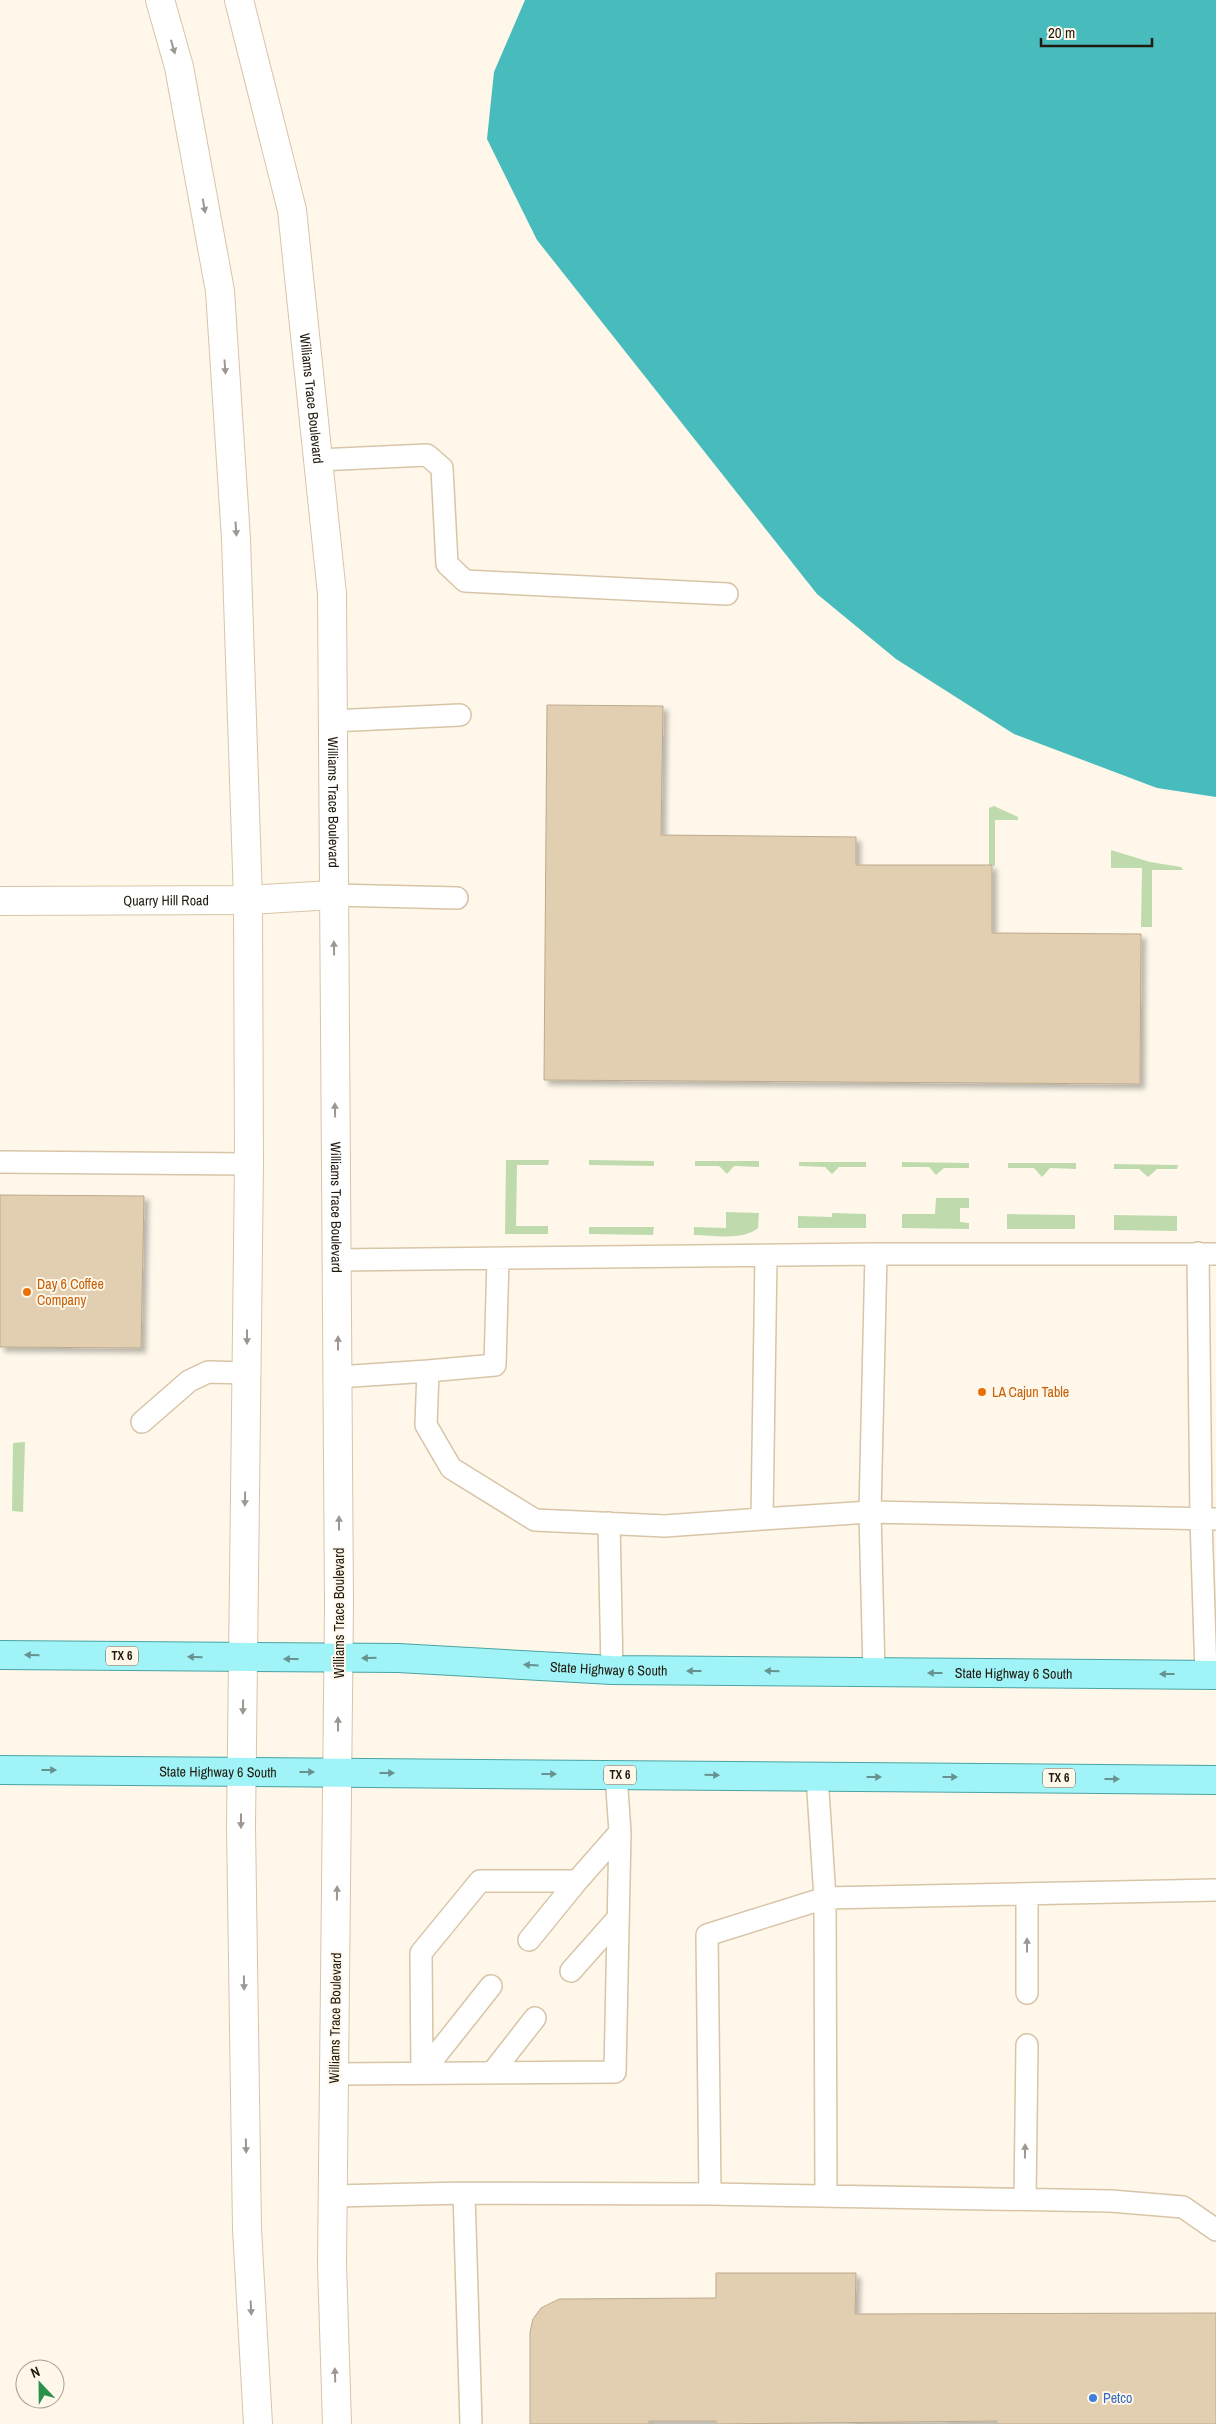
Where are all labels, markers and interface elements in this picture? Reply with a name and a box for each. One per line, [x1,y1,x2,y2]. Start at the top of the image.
scale bar [1041,15,1152,47]
text: 20 m [1048,22,1075,43]
one-way arrow [169,40,177,55]
one-way arrow [201,199,209,215]
street label: Williams Trace Boulevard [296,332,327,464]
one-way arrow [221,359,229,375]
one-way arrow [232,522,240,538]
street label: Williams Trace Boulevard [324,737,343,868]
street label: Quarry Hill Road [123,891,209,910]
one-way arrow [330,939,338,955]
one-way arrow [331,1102,339,1118]
street label: Williams Trace Boulevard [327,1142,346,1273]
place label: Day 6 Coffee Company [37,1275,104,1309]
marker: Day 6 Coffee Company [21,1286,33,1298]
one-way arrow [243,1329,251,1345]
one-way arrow [333,1334,341,1350]
place label: LA Cajun Table [992,1383,1069,1401]
marker: LA Cajun Table [976,1386,988,1398]
one-way arrow [241,1491,249,1507]
one-way arrow [335,1514,343,1530]
street label: Williams Trace Boulevard [330,1548,348,1678]
road number: TX 6 [106,1646,138,1665]
one-way arrow [24,1651,40,1659]
one-way arrow [187,1653,203,1661]
one-way arrow [283,1654,299,1662]
one-way arrow [361,1655,377,1663]
street label: State Highway 6 South [549,1658,668,1679]
one-way arrow [523,1661,539,1669]
street label: State Highway 6 South [955,1664,1073,1683]
one-way arrow [685,1667,701,1675]
one-way arrow [764,1667,780,1675]
one-way arrow [927,1669,943,1677]
one-way arrow [1159,1670,1175,1678]
one-way arrow [239,1699,247,1715]
one-way arrow [335,1716,343,1732]
street label: State Highway 6 South [159,1762,277,1781]
road number: TX 6 [604,1766,636,1784]
one-way arrow [41,1767,57,1775]
one-way arrow [299,1769,315,1777]
one-way arrow [379,1769,395,1777]
road number: TX 6 [1043,1769,1075,1788]
one-way arrow [542,1770,558,1778]
one-way arrow [704,1772,720,1780]
one-way arrow [867,1773,883,1781]
one-way arrow [942,1773,958,1781]
one-way arrow [1105,1775,1121,1783]
one-way arrow [237,1813,245,1829]
one-way arrow [333,1884,341,1900]
one-way arrow [1023,1936,1031,1952]
street label: Williams Trace Boulevard [325,1952,345,2084]
one-way arrow [240,1975,248,1991]
one-way arrow [242,2138,250,2154]
one-way arrow [1022,2142,1030,2158]
one-way arrow [248,2300,256,2316]
north arrow [15,2359,65,2409]
text: N [28,2362,42,2382]
one-way arrow [330,2367,338,2383]
place label: Petco [1103,2389,1132,2407]
marker: Petco [1087,2392,1099,2404]

